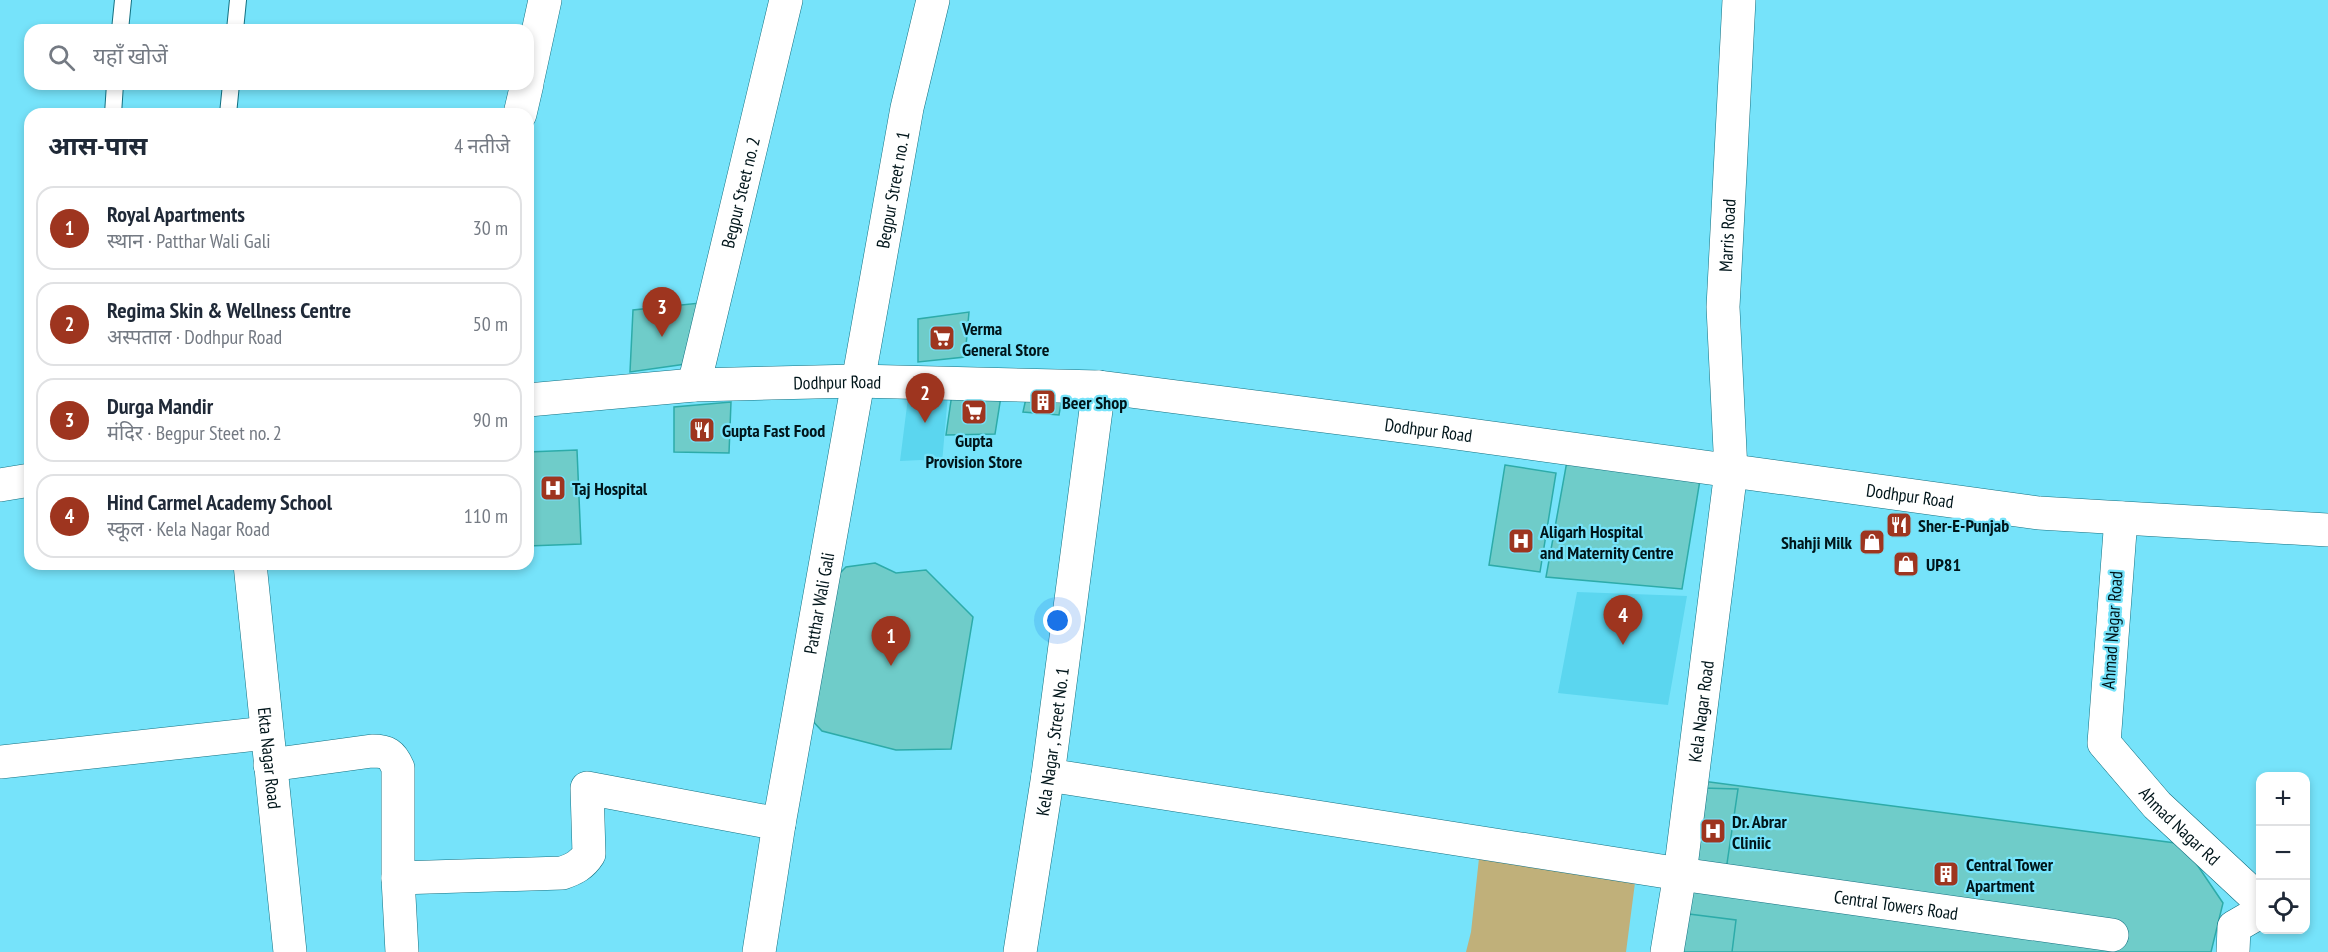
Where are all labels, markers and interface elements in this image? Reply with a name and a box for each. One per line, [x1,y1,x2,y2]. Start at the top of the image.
search box [24,24,534,90]
icon: search [45,41,78,74]
text: यहाँ खोजें [93,42,168,70]
text: आस-पास [48,129,148,162]
street label: Begpur Street no. 1 [871,129,914,250]
text: 4 नतीजे [454,133,510,159]
street label: Begpur Steet no. 2 [716,134,764,250]
street label: Marris Road [1713,198,1740,272]
text: Royal Apartments [107,200,245,228]
text: 1 [65,215,74,241]
text: 30 m [473,215,508,241]
text: स्थान · Patthar Wali Gali [107,228,271,254]
pin: 3 [642,288,682,337]
text: Regima Skin & Wellness Centre [107,296,351,324]
text: 2 [65,311,74,337]
text: 50 m [473,311,508,337]
place label: Verma General Store [961,317,1050,361]
supermarket icon: Verma General Store [927,323,957,353]
text: अस्पताल · Dodhpur Road [107,324,282,350]
street label: Dodhpur Road [793,369,882,394]
pin: 2 [906,374,944,423]
building icon: Beer Shop [1028,387,1058,417]
place label: Beer Shop [1062,391,1127,414]
text: Durga Mandir [107,392,213,420]
supermarket icon: Gupta Provision Store [959,397,989,427]
text: 3 [65,407,74,433]
text: 90 m [473,407,508,433]
street label: Dodhpur Road [1383,412,1474,447]
restaurant icon: Gupta Fast Food [687,415,717,445]
place label: Gupta Fast Food [722,419,825,442]
text: मंदिर · Begpur Steet no. 2 [107,420,282,446]
place label: Gupta Provision Store [926,429,1023,473]
hospital icon: Taj Hospital [538,473,568,503]
place label: Taj Hospital [572,477,648,500]
street label: Dodhpur Road [1865,478,1955,513]
text: Hind Carmel Academy School [107,488,332,516]
text: 4 [65,503,74,529]
text: 110 m [464,503,508,529]
restaurant icon: Sher-E-Punjab [1884,510,1914,540]
place label: Sher-E-Punjab [1918,514,2009,537]
text: स्कूल · Kela Nagar Road [107,516,270,542]
place label: Aligarh Hospital and Maternity Centre [1539,520,1674,564]
hospital icon: Aligarh Hospital and Maternity Centre [1506,526,1536,556]
shop icon: Shahji Milk [1857,527,1887,557]
place label: Shahji Milk [1781,531,1853,554]
shop icon: UP81 [1891,549,1921,579]
street label: Patthar Wali Gali [798,550,839,656]
place label: UP81 [1926,553,1961,576]
street label: Ahmad Nagar Road [2096,570,2128,690]
pin: 4 [1604,596,1642,645]
your location [1043,606,1072,635]
pin: 1 [872,616,910,666]
street label: Kela Nagar Road [1683,659,1718,764]
street label: Kela Nagar , Street No. 1 [1030,666,1074,817]
street label: Ekta Nagar Road [253,706,287,810]
map controls [2256,772,2310,934]
button: + [2256,772,2310,826]
street label: Ahmad Nagar Rd [2134,781,2225,870]
place label: Dr. Abrar Cliniic [1732,810,1787,854]
hospital icon: Dr. Abrar Cliniic [1698,816,1728,846]
button: − [2256,826,2310,880]
place label: Central Tower Apartment [1965,853,2054,897]
building icon: Central Tower Apartment [1931,859,1961,889]
button: locate [2256,880,2310,934]
street label: Central Towers Road [1833,884,1960,925]

